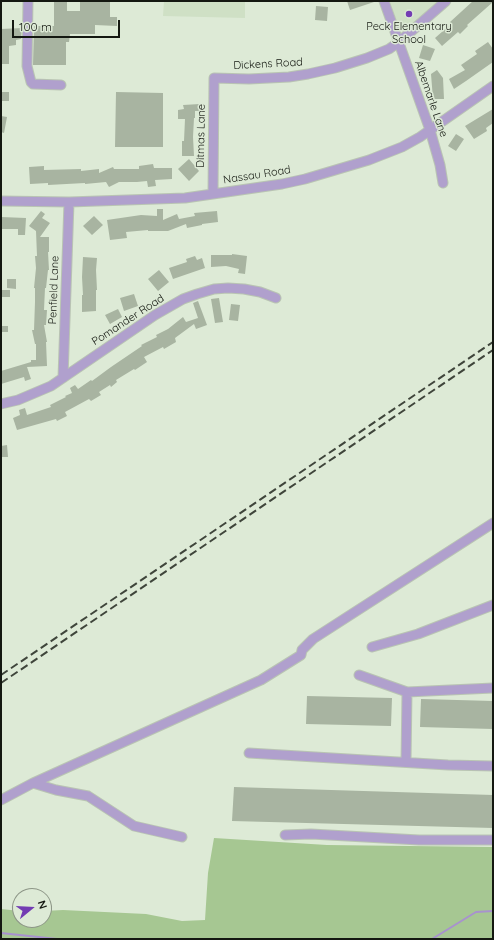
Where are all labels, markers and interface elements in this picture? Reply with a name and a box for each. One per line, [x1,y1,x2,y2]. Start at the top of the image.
marker: Peck Elementary School [404,9,414,19]
scale bar [14,12,122,38]
text: 100 m [19,19,52,34]
place label: Peck Elementary School [366,20,452,46]
street label: Dickens Road [233,56,303,72]
street label: Albemarle Lane [412,59,450,139]
street label: Ditmas Lane [194,104,208,168]
street label: Nassau Road [222,163,292,187]
street label: Penfield Lane [46,255,62,325]
street label: Pomander Road [89,292,167,348]
north arrow [12,888,52,928]
text: N [35,899,50,911]

